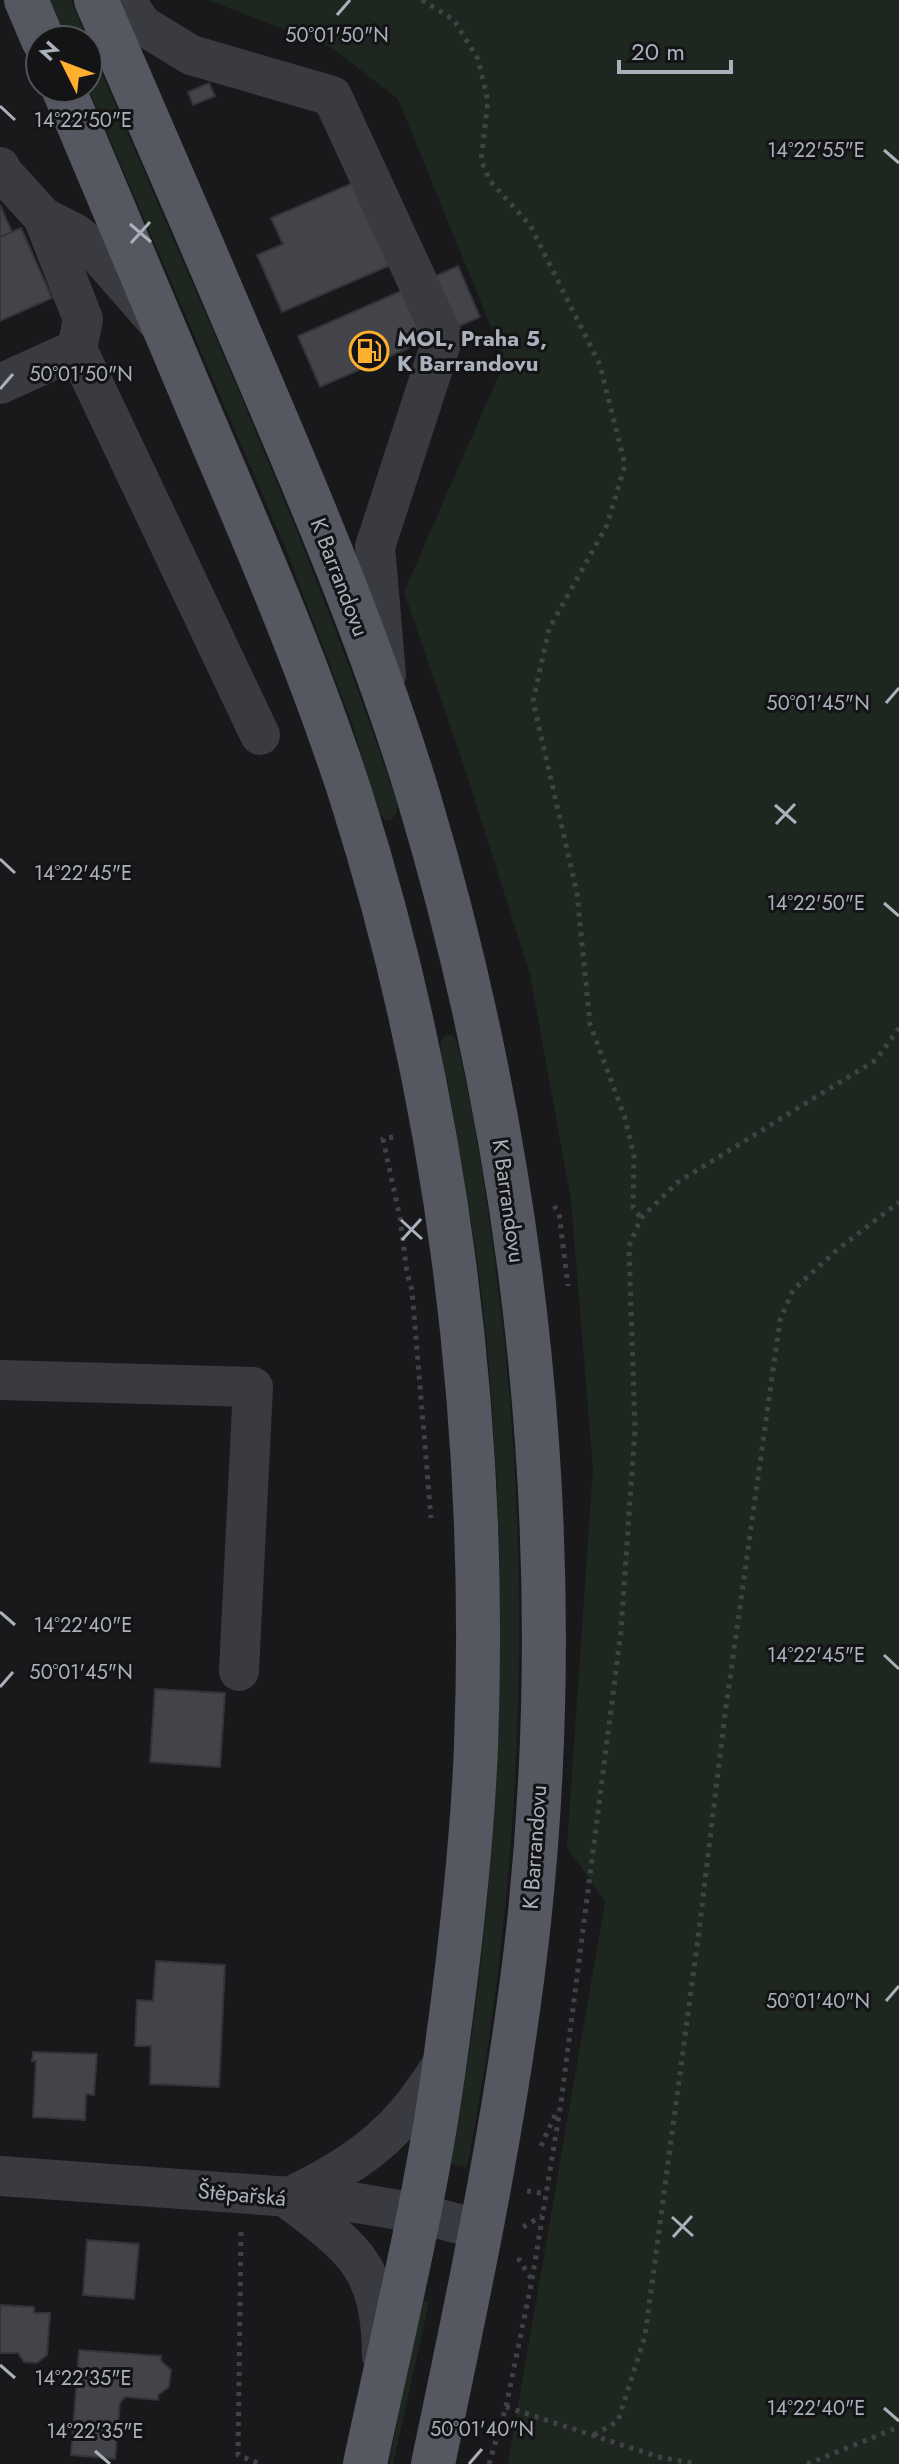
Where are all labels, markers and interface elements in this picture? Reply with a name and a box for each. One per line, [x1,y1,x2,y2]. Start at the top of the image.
text: 50°01'50"N [285,21,389,50]
north arrow [24,24,104,104]
scale bar [619,24,731,74]
text: N [31,33,67,68]
text: 20 m [631,34,685,69]
text: 14°22'50"E [34,106,132,135]
text: 14°22'55"E [767,136,865,165]
place label: MOL, Praha 5, K Barrandovu [397,322,547,379]
fuel station icon: MOL, Praha 5, K Barrandovu [348,330,390,372]
text: 50°01'50"N [29,360,133,389]
street label: K Barrandovu [303,513,377,641]
text: 50°01'45"N [766,689,870,718]
text: 14°22'45"E [34,859,132,888]
text: 14°22'50"E [767,889,865,918]
street label: K Barrandovu [484,1137,534,1265]
text: 14°22'40"E [34,1611,132,1640]
text: 14°22'45"E [767,1641,865,1670]
text: 50°01'45"N [29,1658,133,1687]
street label: K Barrandovu [514,1784,554,1910]
text: 50°01'40"N [766,1987,870,2016]
street label: Štěpařská [196,2174,288,2214]
text: 14°22'35"E [34,2364,132,2393]
text: 14°22'40"E [767,2394,865,2423]
text: 50°01'40"N [430,2415,534,2444]
text: 14°22'35"E [46,2417,144,2446]

